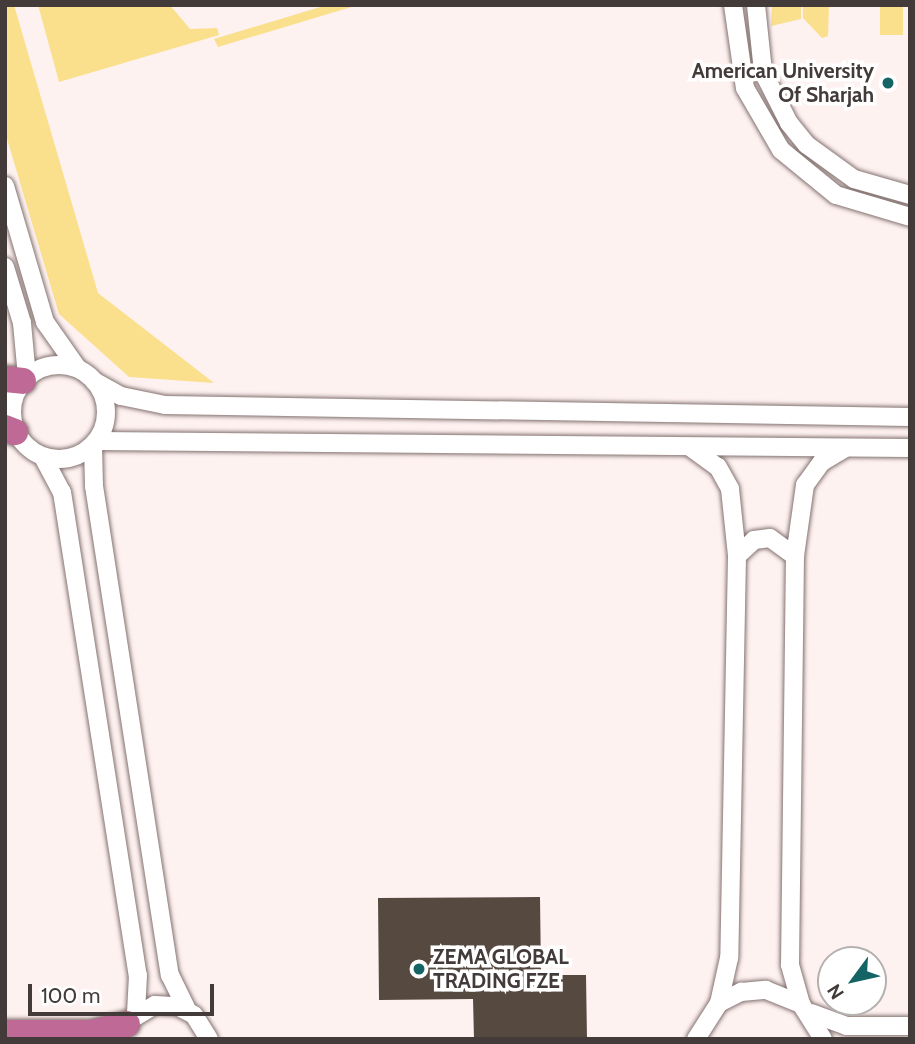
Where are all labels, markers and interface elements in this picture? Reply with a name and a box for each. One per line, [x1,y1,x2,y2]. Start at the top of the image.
place label: American University Of Sharjah [692,58,874,108]
marker: American University Of Sharjah [880,75,896,91]
place label: ZEMA GLOBAL TRADING FZE [433,944,569,994]
north arrow [817,946,887,1016]
marker: ZEMA GLOBAL TRADING FZE [411,961,427,977]
scale bar [32,970,217,1014]
text: N [822,980,849,1004]
text: 100 m [41,983,100,1008]

